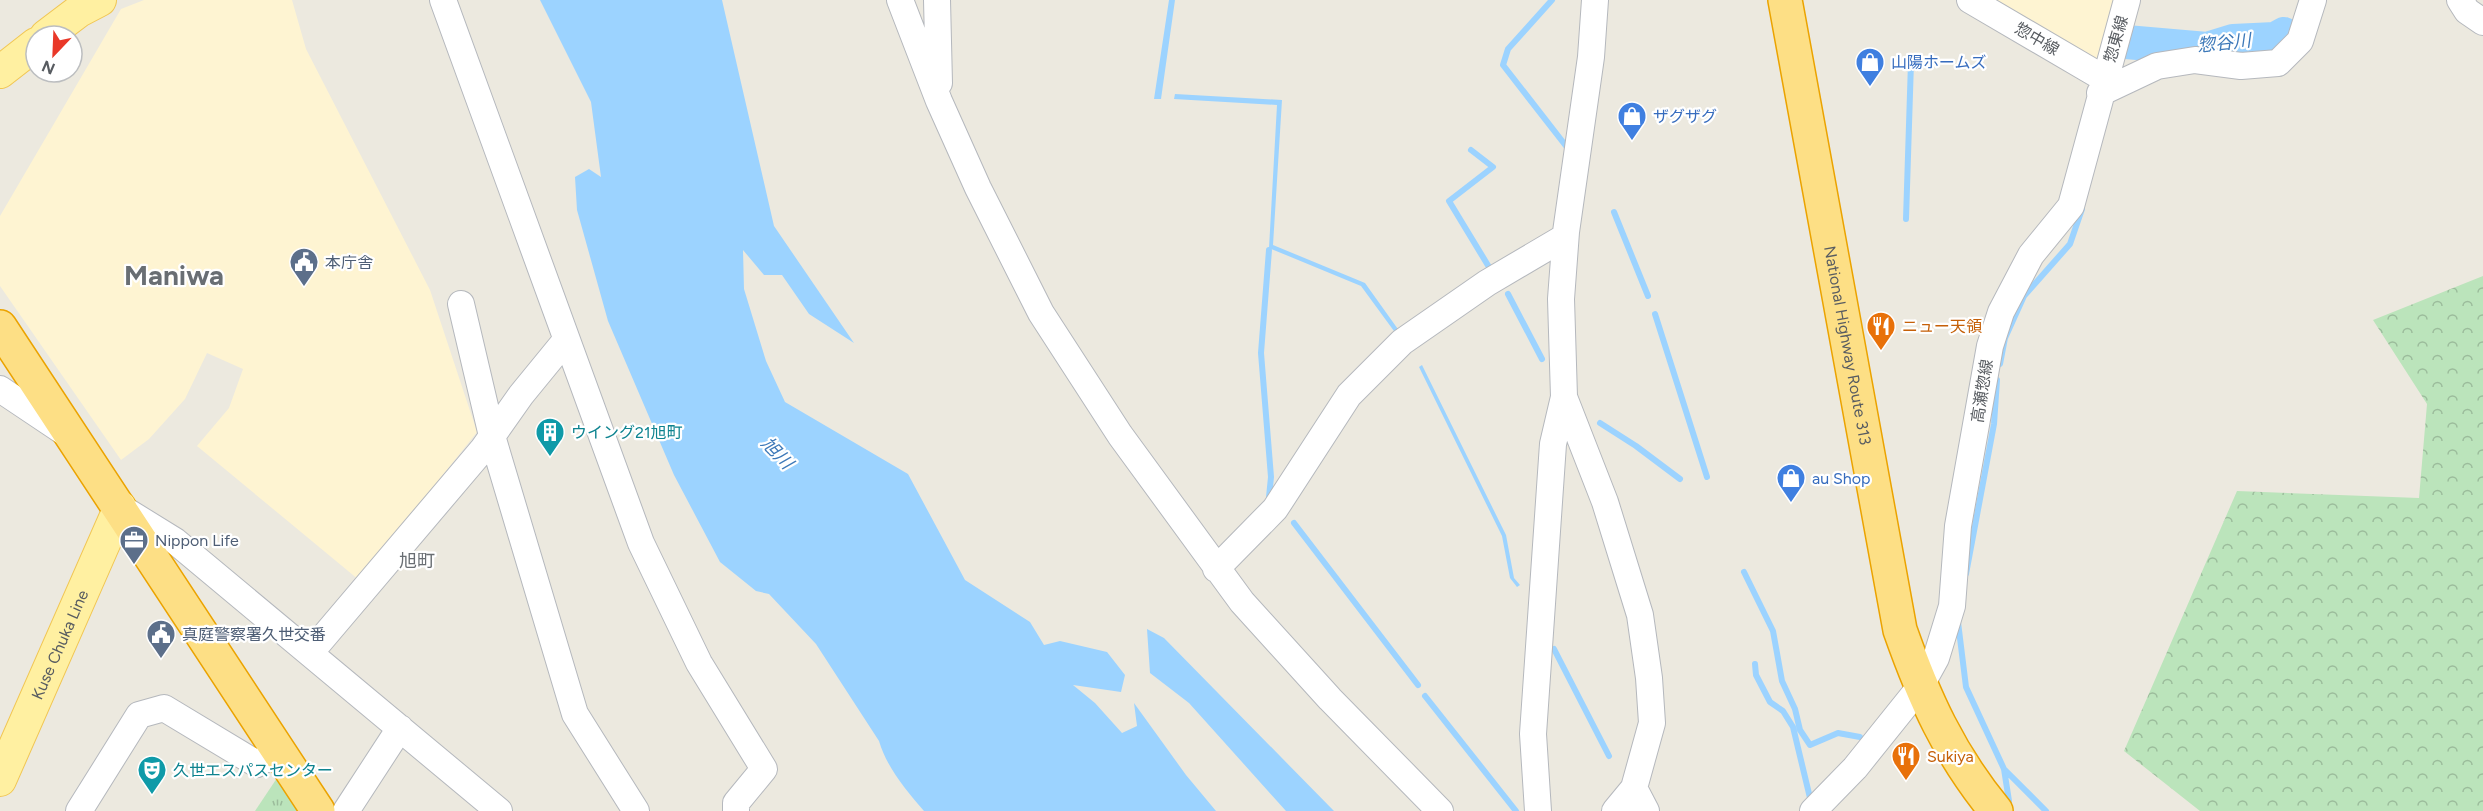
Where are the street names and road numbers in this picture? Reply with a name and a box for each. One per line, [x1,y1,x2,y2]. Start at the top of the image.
street label: 惣東線 [2100,13,2132,65]
street label: 惣中線 [2011,19,2063,59]
street label: National Highway Route 313 [1821,244,1876,446]
street label: 高瀬惣線 [1968,358,1996,424]
street label: Kuse Chuka Line [27,587,92,702]

